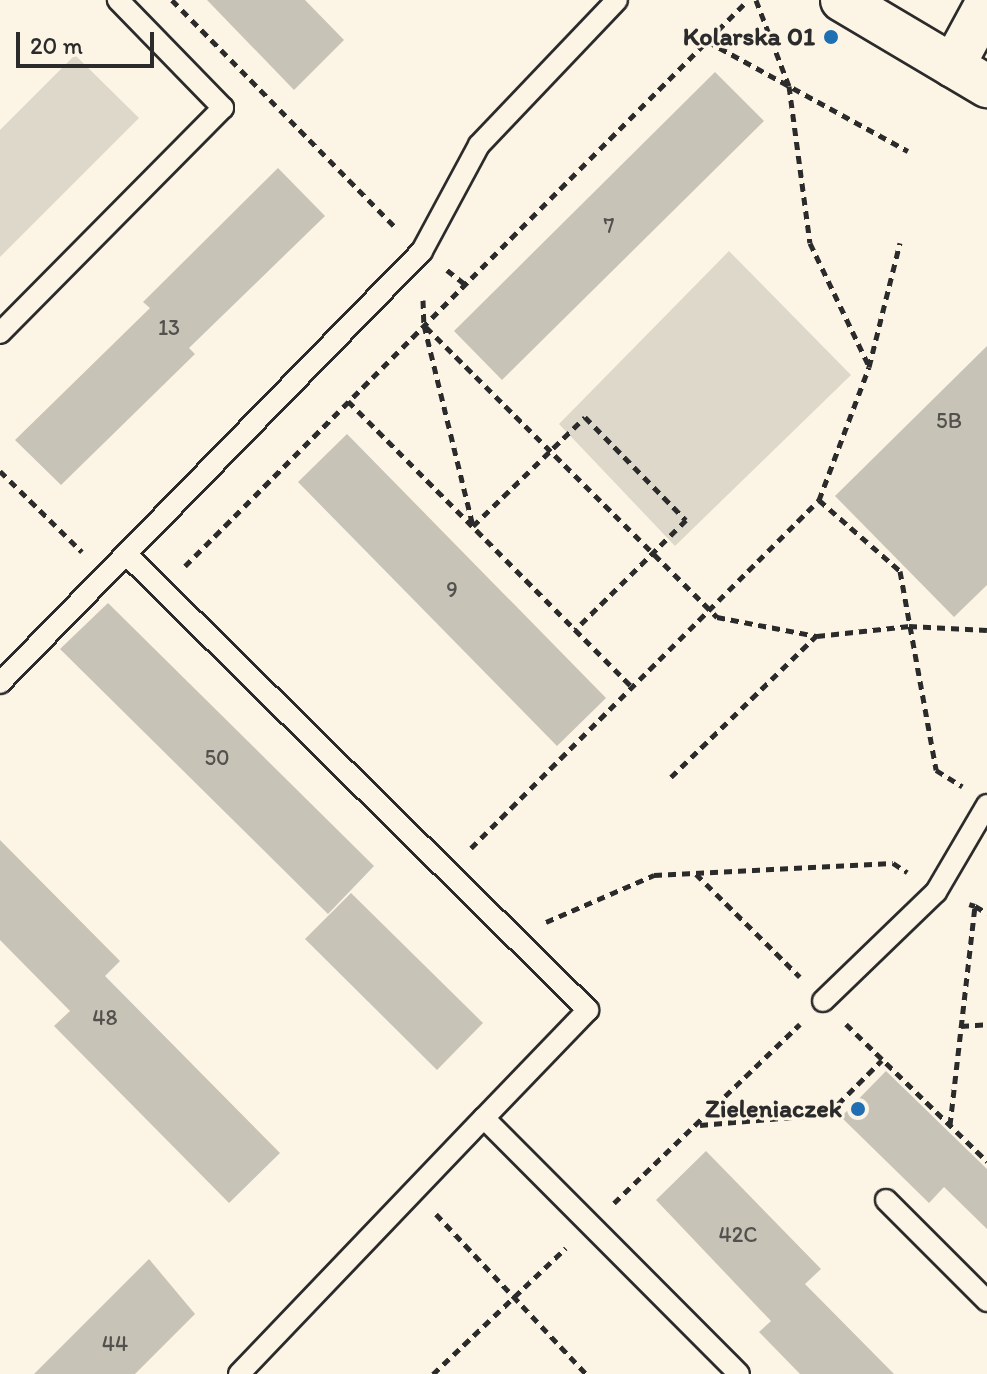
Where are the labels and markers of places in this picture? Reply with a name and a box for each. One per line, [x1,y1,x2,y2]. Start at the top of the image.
place label: Kolarska 01 [683,21,815,53]
marker: Kolarska 01 [822,28,840,46]
place label: Zieleniaczek [705,1093,842,1125]
marker: Zieleniaczek [849,1100,867,1118]

